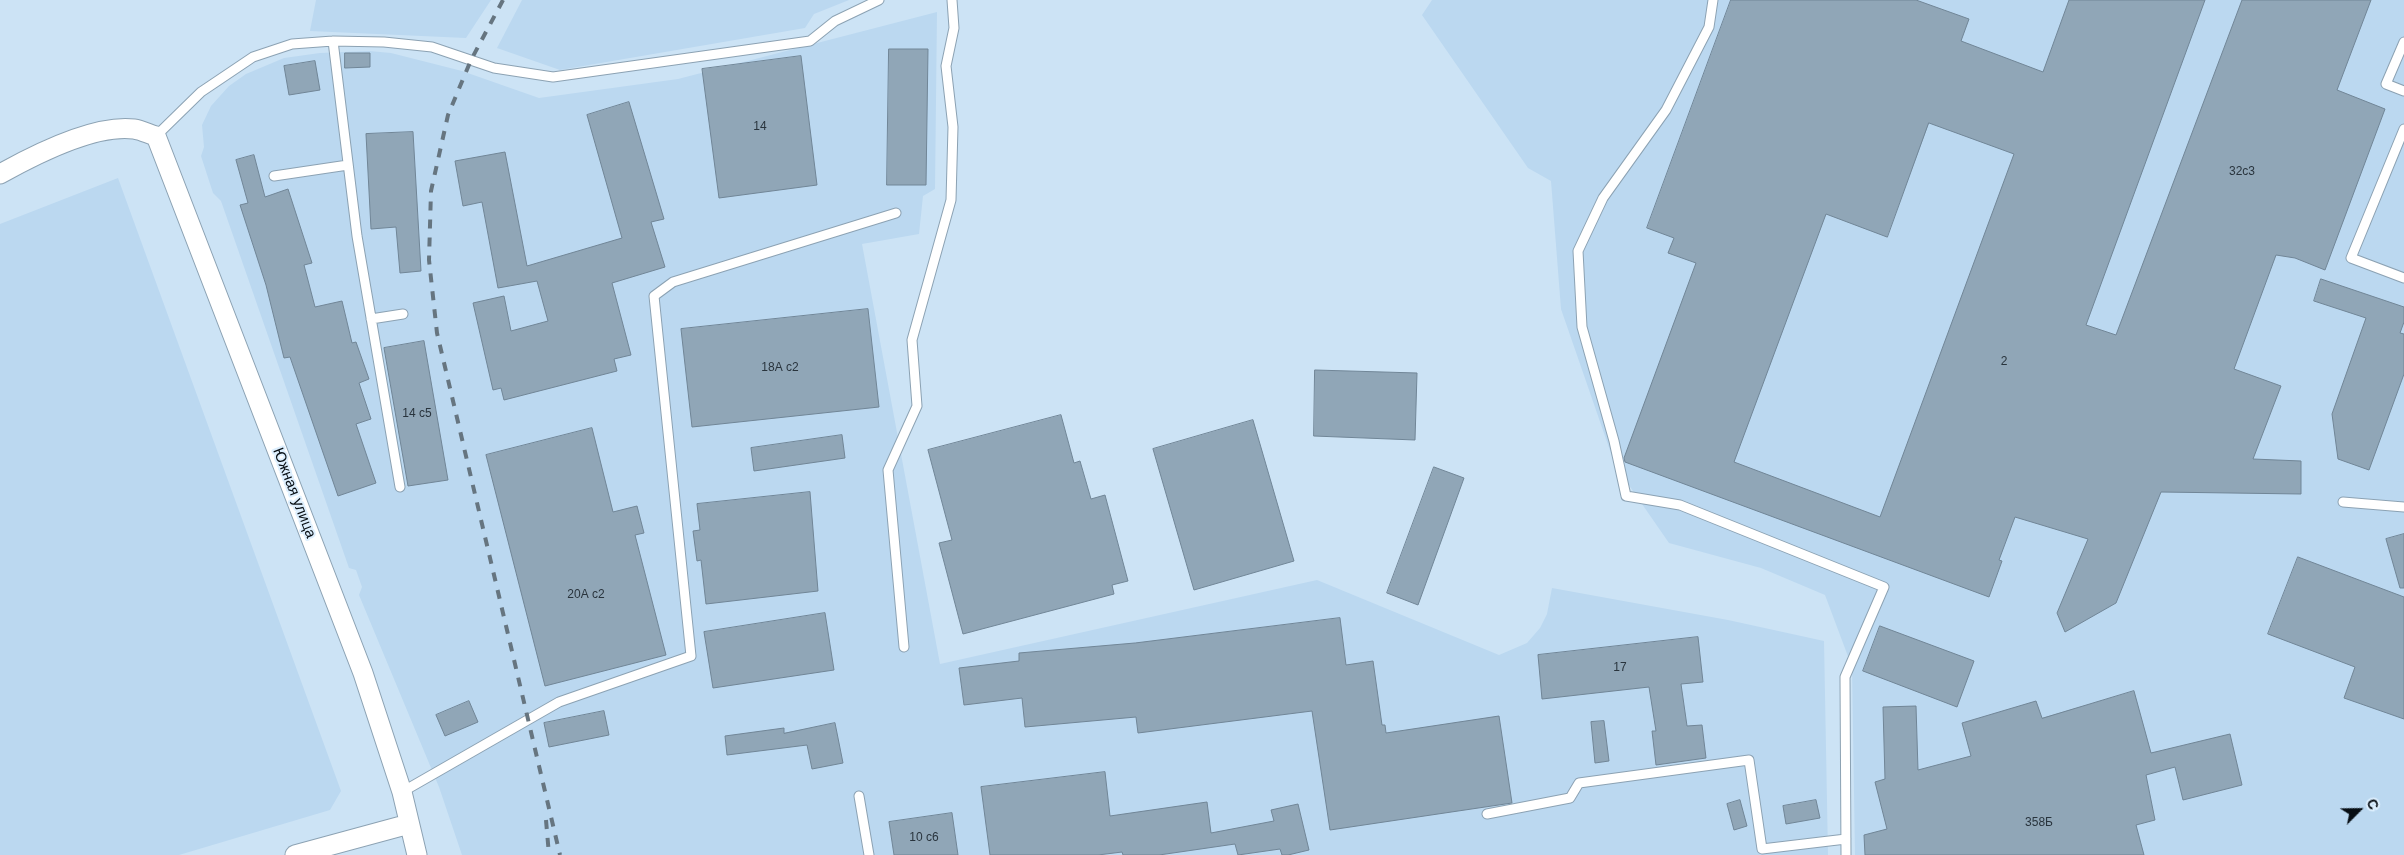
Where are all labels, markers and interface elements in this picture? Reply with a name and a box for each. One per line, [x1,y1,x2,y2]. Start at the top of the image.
house number: 14 [753,120,767,134]
house number: 32с3 [2229,165,2255,179]
house number: 2 [2001,355,2007,369]
house number: 18А с2 [761,361,799,375]
house number: 14 с5 [402,407,432,421]
street label: Южная улица [269,445,319,541]
house number: 20А с2 [567,588,605,602]
house number: 17 [1613,661,1627,675]
north arrow [2334,785,2384,835]
text: С [2363,796,2382,812]
house number: 358Б [2025,816,2053,830]
house number: 10 с6 [909,831,939,845]

